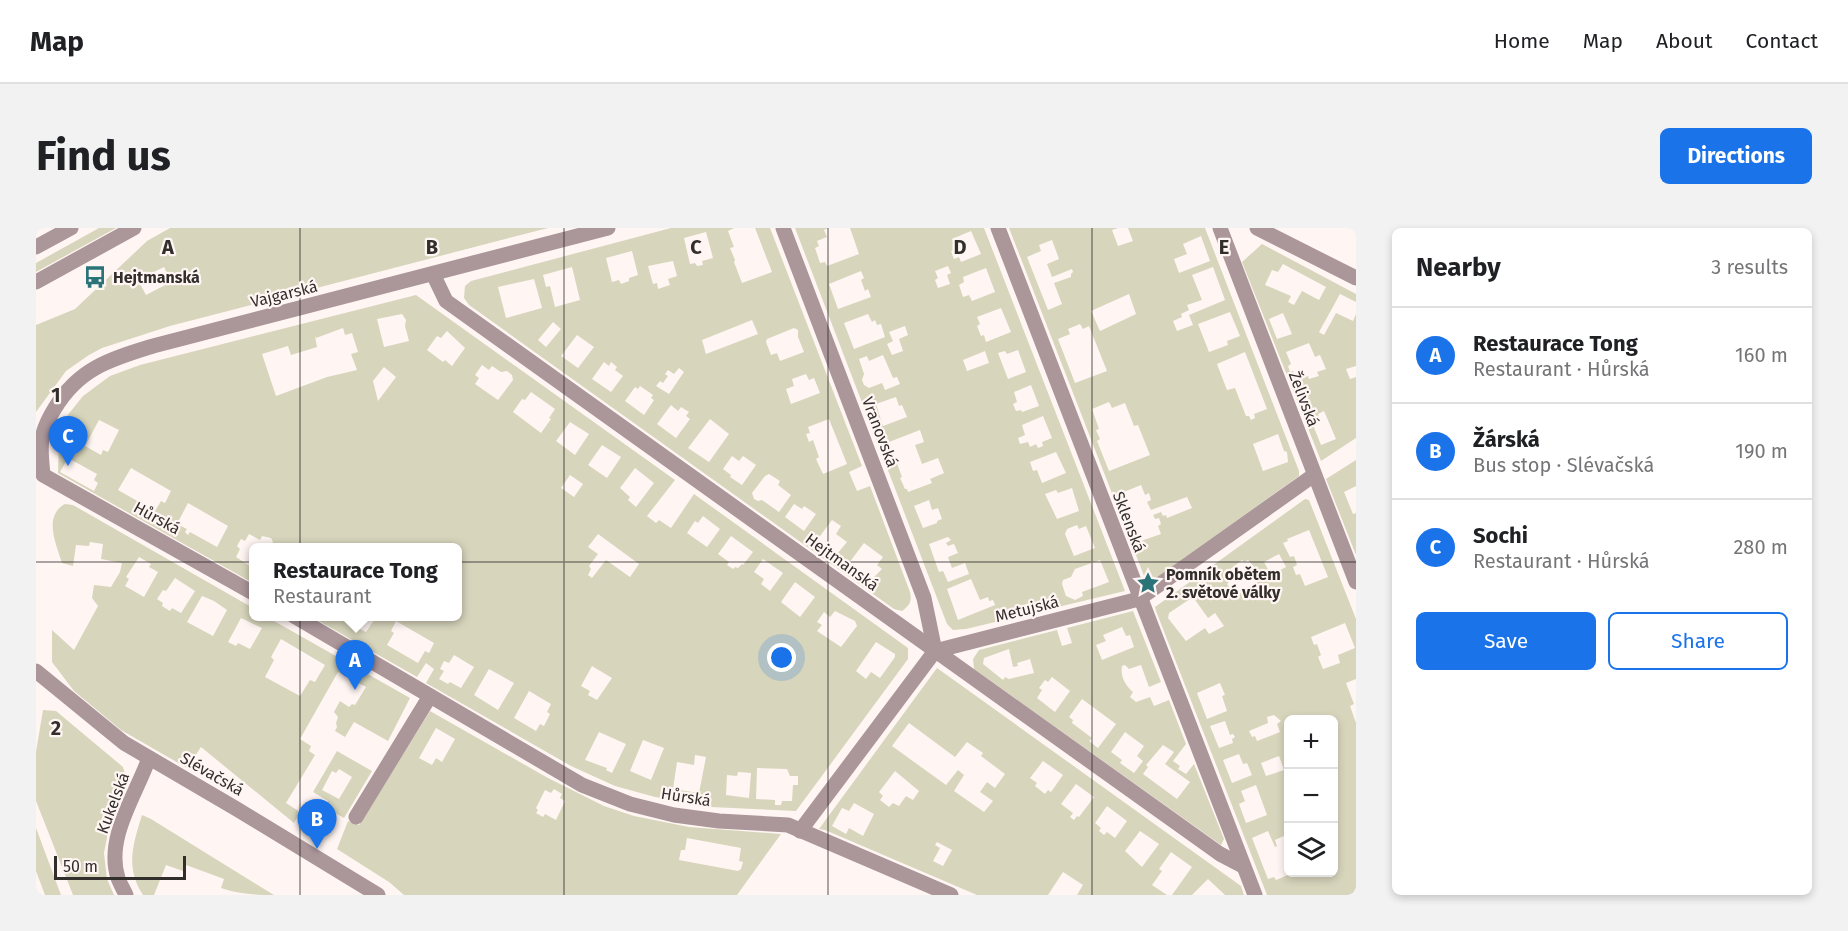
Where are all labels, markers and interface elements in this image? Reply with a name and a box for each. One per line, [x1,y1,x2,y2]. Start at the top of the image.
text: Map [30,25,84,58]
text: Home [1494,28,1550,54]
text: Map [1583,28,1623,54]
text: About [1656,28,1713,54]
text: Contact [1746,28,1818,54]
button: Directions [1660,128,1812,184]
text: Find us [36,131,171,181]
text: A [161,235,175,259]
text: B [426,235,438,259]
text: C [690,235,702,259]
text: D [953,235,967,259]
text: E [1219,235,1229,259]
text: Nearby [1416,252,1501,283]
text: 3 results [1711,255,1788,279]
bus stop icon: Hejtmanská [82,264,108,290]
place label: Hejtmanská [113,268,200,287]
street label: Vajgarská [249,277,319,311]
text: Restaurace Tong [1473,330,1638,357]
text: A [1430,343,1441,367]
text: 160 m [1735,343,1788,367]
text: Restaurant · Hůrská [1473,357,1650,381]
street label: Želivská [1285,368,1324,429]
text: 1 [51,383,61,407]
street label: Vranovská [858,394,902,470]
pin: C [48,416,87,466]
text: Žárská [1473,426,1540,453]
text: B [1429,439,1442,463]
text: 190 m [1735,439,1788,463]
text: Bus stop · Slévačská [1473,453,1654,477]
street label: Sklenská [1109,489,1149,555]
street label: Hůrská [130,498,184,538]
text: Sochi [1473,522,1528,549]
street label: Hejtmanská [802,529,882,595]
text: C [1430,535,1441,559]
text: 280 m [1733,535,1788,559]
popup [249,543,462,621]
text: Restaurant · Hůrská [1473,549,1650,573]
text: Restaurace Tong [273,557,438,584]
place label: Pomník obětem 2. světové války [1166,565,1281,602]
place icon: Pomník obětem 2. světové války [1135,570,1161,596]
text: Restaurant [273,584,372,608]
street label: Metujská [993,592,1061,626]
button: Save [1416,612,1596,670]
button: Share [1608,612,1788,670]
pin: A [336,640,374,690]
your location [767,643,796,672]
map controls [1284,715,1338,877]
button: + [1284,715,1338,769]
text: 2 [51,716,61,740]
street label: Slévačská [177,748,247,800]
button: − [1284,769,1338,823]
street label: Kukelská [93,770,133,836]
street label: Hůrská [660,784,712,810]
pin: B [298,800,336,849]
button: layers [1284,823,1338,877]
scale bar [54,853,186,880]
text: 50 m [63,857,98,876]

